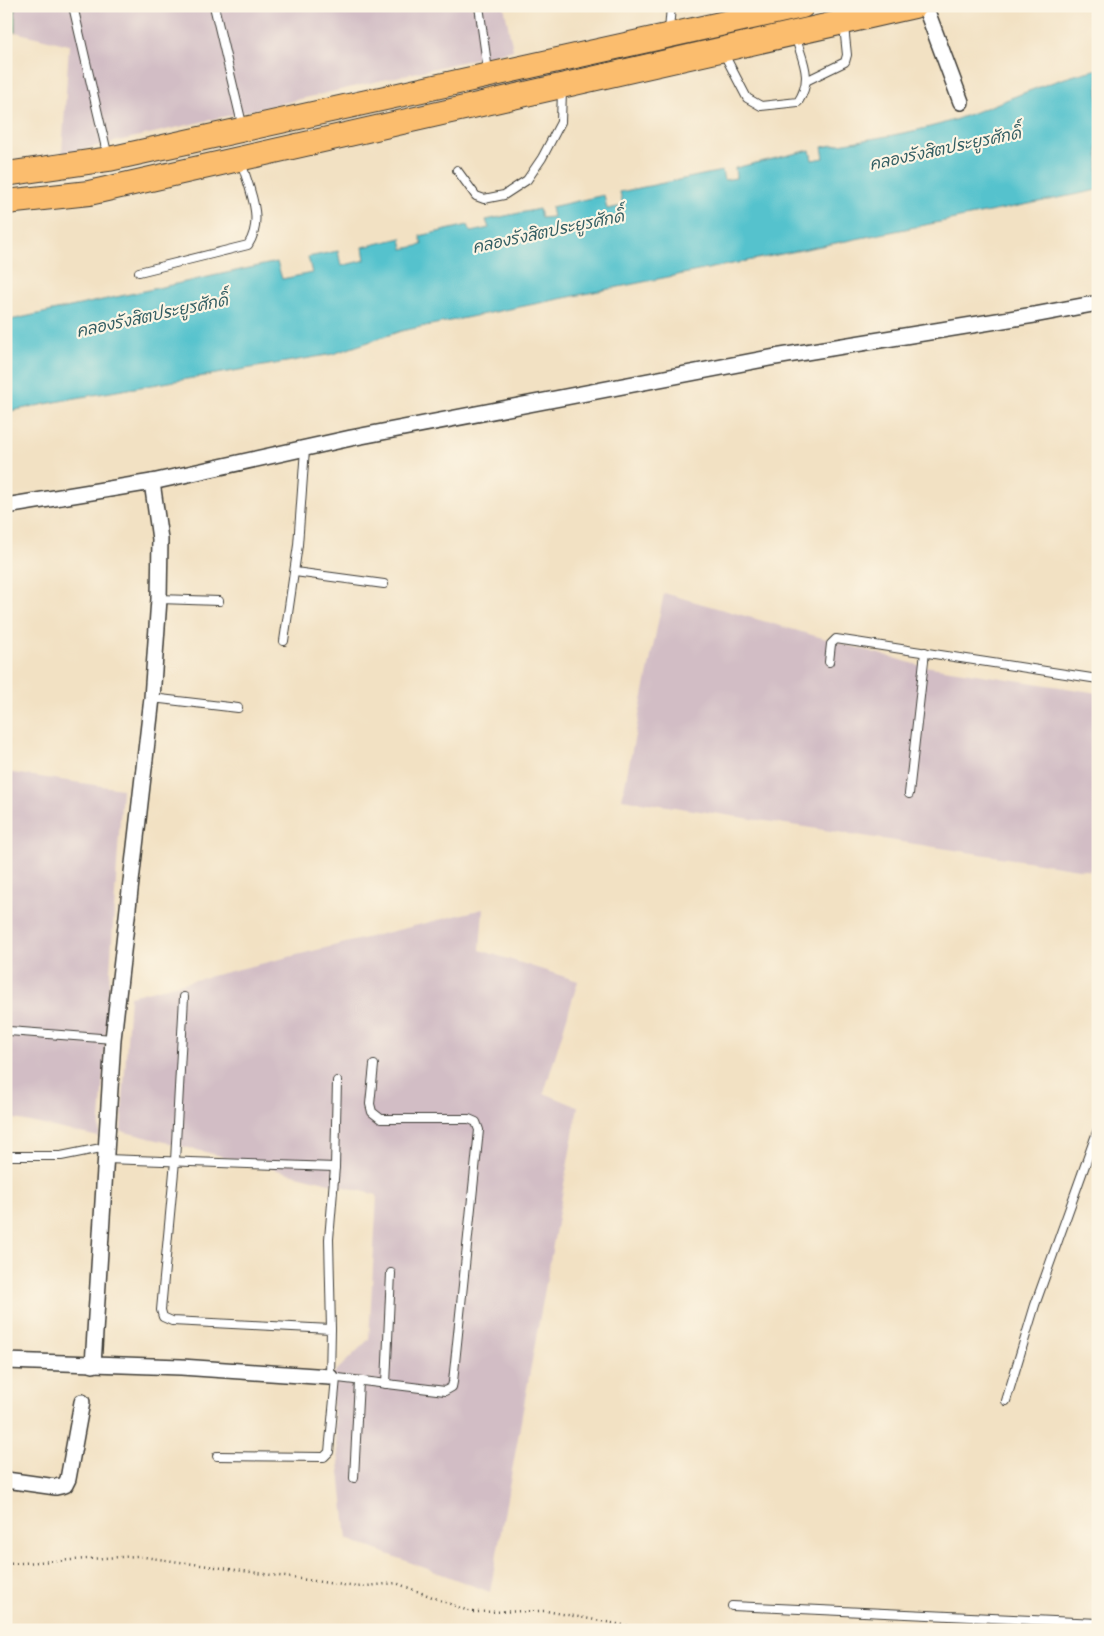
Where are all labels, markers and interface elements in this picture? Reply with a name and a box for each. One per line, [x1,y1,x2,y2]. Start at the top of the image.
water label: คลองรังสิตประยูรศักดิ์ [867,117,1028,177]
water label: คลองรังสิตประยูรศักดิ์ [470,200,631,260]
water label: คลองรังสิตประยูรศักดิ์ [74,284,235,344]

